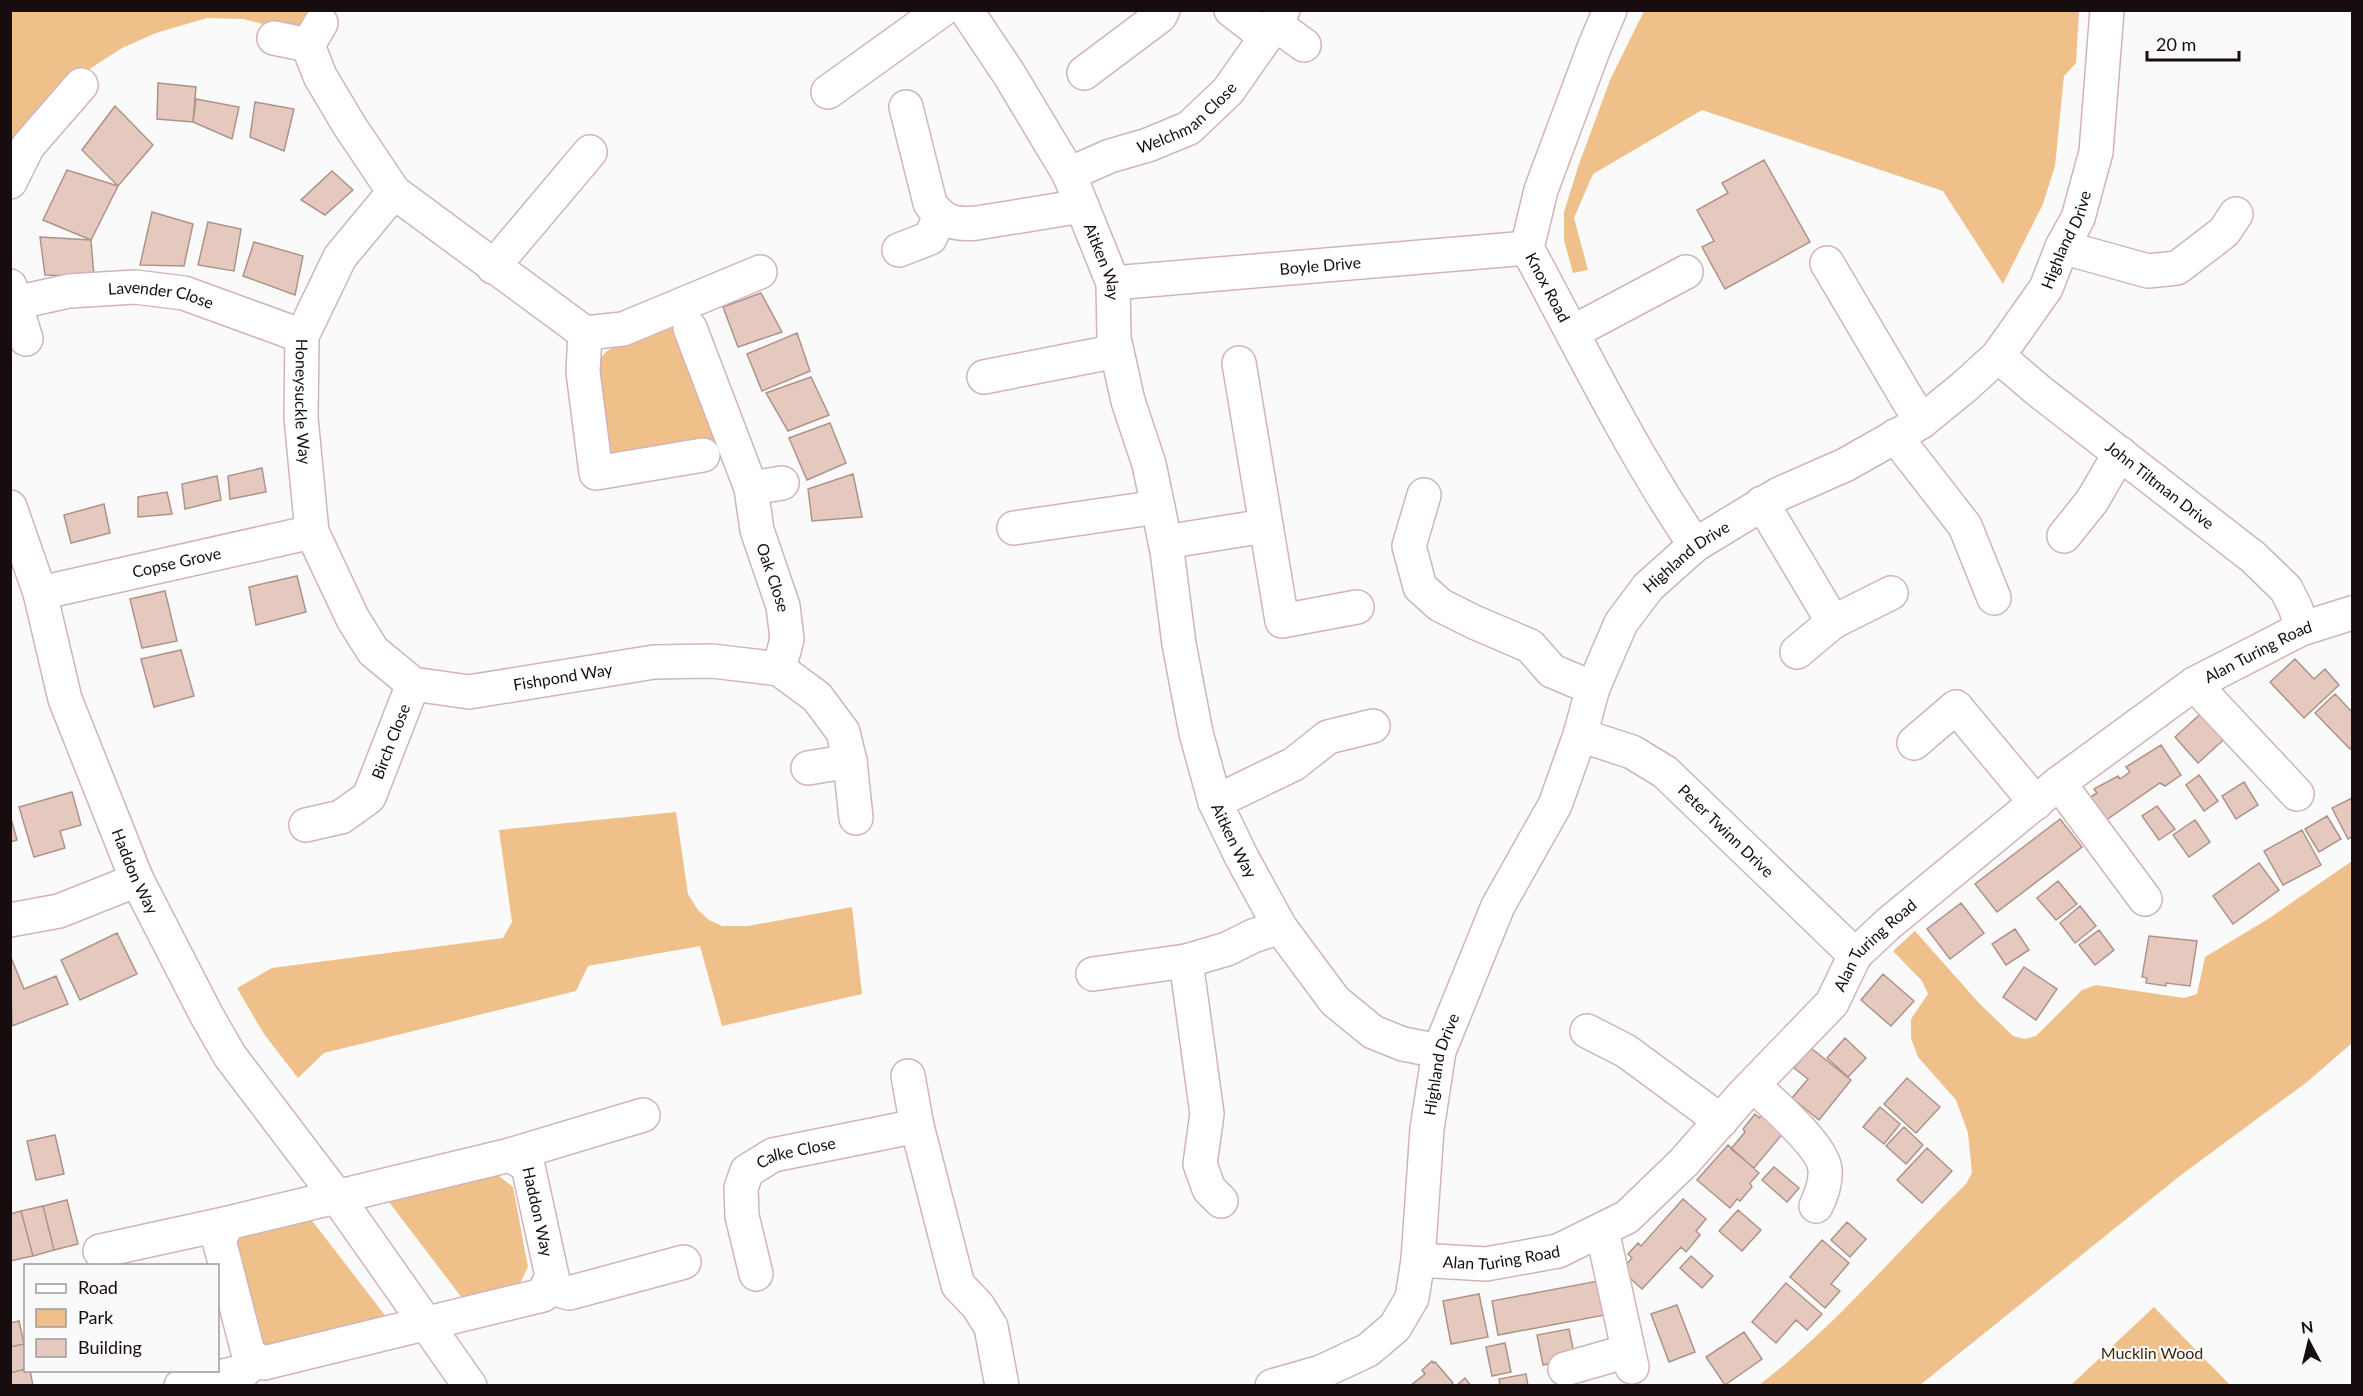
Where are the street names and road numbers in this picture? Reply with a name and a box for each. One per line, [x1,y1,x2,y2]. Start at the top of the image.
street label: Welchman Close [1135,78,1240,157]
street label: Highland Drive [2037,188,2094,291]
street label: Aitken Way [1081,220,1123,301]
street label: Knox Road [1522,249,1575,325]
street label: Boyle Drive [1279,252,1362,278]
street label: Lavender Close [107,277,216,312]
street label: Honeysuckle Way [292,339,316,466]
street label: John Tiltman Drive [2102,436,2218,532]
street label: Highland Drive [1639,516,1733,596]
street label: Oak Close [753,540,794,613]
street label: Copse Grove [130,543,223,581]
street label: Alan Turing Road [2201,616,2314,686]
street label: Fishpond Way [512,659,614,694]
street label: Birch Close [367,701,413,782]
street label: Peter Twinn Drive [1675,780,1778,881]
street label: Aitken Way [1208,800,1261,882]
street label: Haddon Way [108,826,163,918]
street label: Alan Turing Road [1829,895,1920,994]
street label: Highland Drive [1419,1010,1462,1117]
street label: Calke Close [752,1133,837,1172]
street label: Haddon Way [519,1165,558,1259]
street label: Alan Turing Road [1442,1241,1561,1273]

